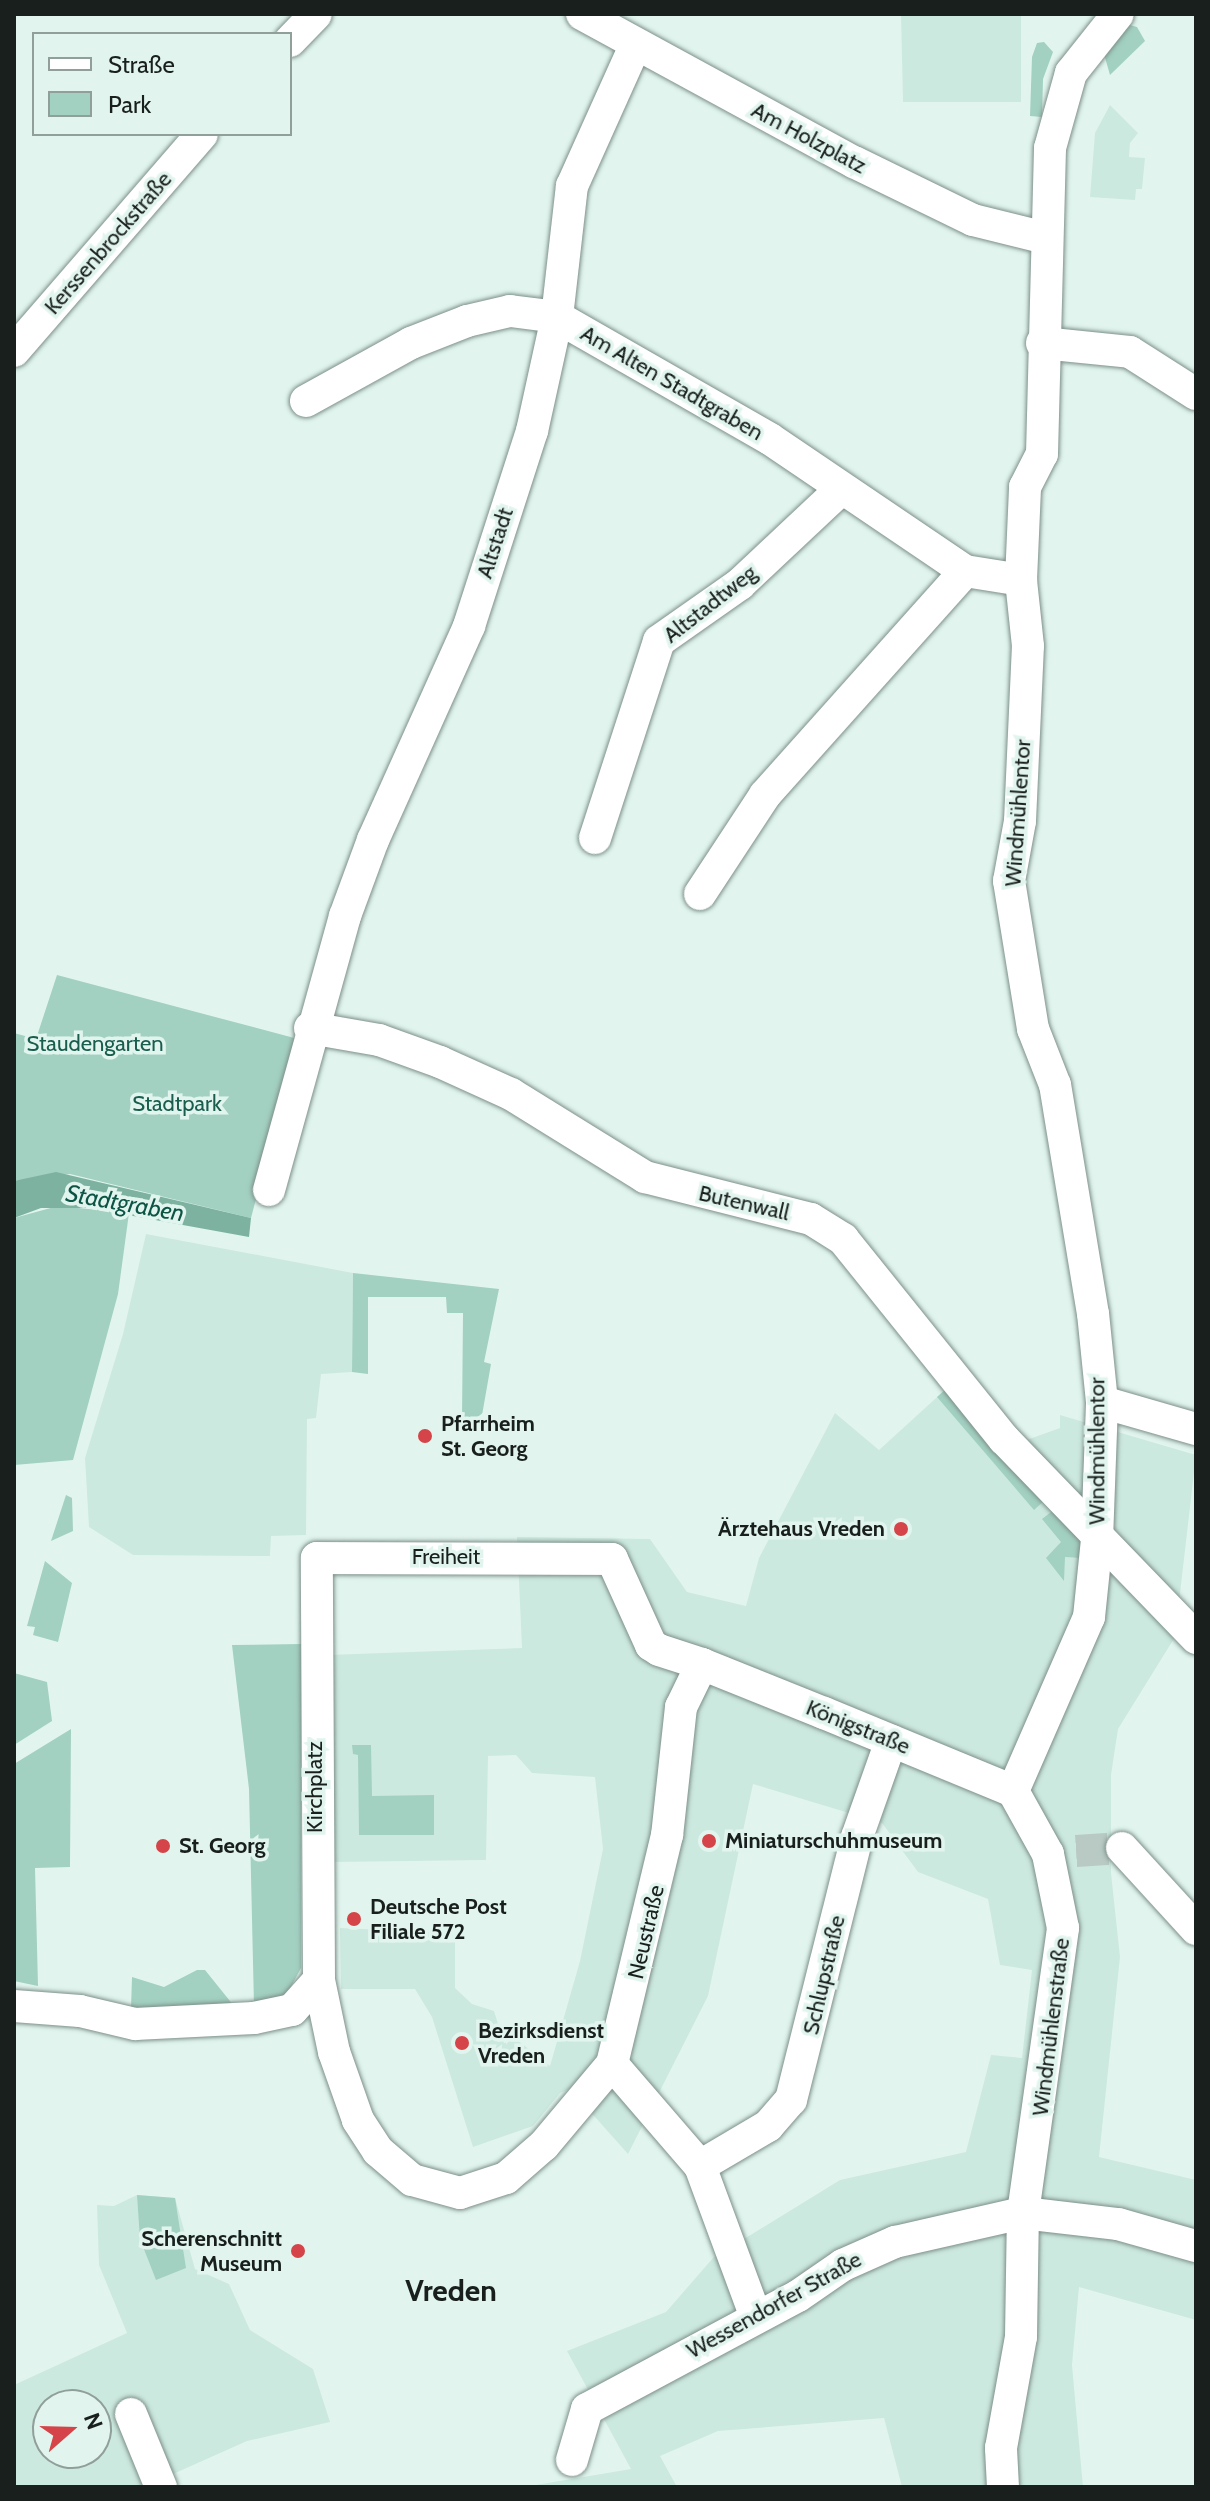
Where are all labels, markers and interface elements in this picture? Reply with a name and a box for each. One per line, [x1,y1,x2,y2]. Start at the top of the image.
legend [32,32,292,136]
text: Straße [108,50,175,79]
text: Park [108,90,151,119]
street label: Am Holzplatz [747,97,871,179]
street label: Kerssenbrockstraße [39,166,177,320]
street label: Am Alten Stadtgraben [576,320,768,446]
street label: Altstadt [471,504,519,582]
street label: Altstadtweg [658,560,762,648]
street label: Windmühlentor [1000,739,1036,887]
park label: Staudengarten [26,1031,164,1057]
park label: Stadtpark [132,1091,222,1117]
water label: Stadtgraben [64,1178,186,1228]
street label: Butenwall [696,1180,792,1226]
street label: Windmühlentor [1084,1377,1110,1525]
place label: Pfarrheim St. Georg [441,1410,535,1462]
marker: Pfarrheim St. Georg [416,1427,434,1445]
place label: Ärztehaus Vreden [718,1516,885,1542]
marker: Ärztehaus Vreden [892,1520,910,1538]
street label: Freiheit [412,1544,480,1570]
street label: Königstraße [802,1694,914,1760]
street label: Kirchplatz [302,1741,328,1833]
place label: Miniaturschuhmuseum [725,1828,942,1854]
marker: Miniaturschuhmuseum [700,1832,718,1850]
place label: St. Georg [179,1833,265,1859]
marker: St. Georg [154,1837,172,1855]
street label: Neustraße [622,1882,670,1982]
place label: Deutsche Post Filiale 572 [370,1893,507,1944]
marker: Deutsche Post Filiale 572 [345,1910,363,1928]
street label: Schlupstraße [797,1913,851,2037]
street label: Windmühlenstraße [1027,1937,1075,2117]
place label: Bezirksdienst Vreden [478,2017,604,2068]
marker: Bezirksdienst Vreden [453,2034,471,2052]
place label: Scherenschnitt Museum [141,2225,282,2276]
marker: Scherenschnitt Museum [289,2242,307,2260]
street label: Wessendorfer Straße [682,2246,866,2364]
district label: Vreden [405,2273,497,2309]
north arrow [32,2389,112,2469]
text: N [78,2409,108,2433]

